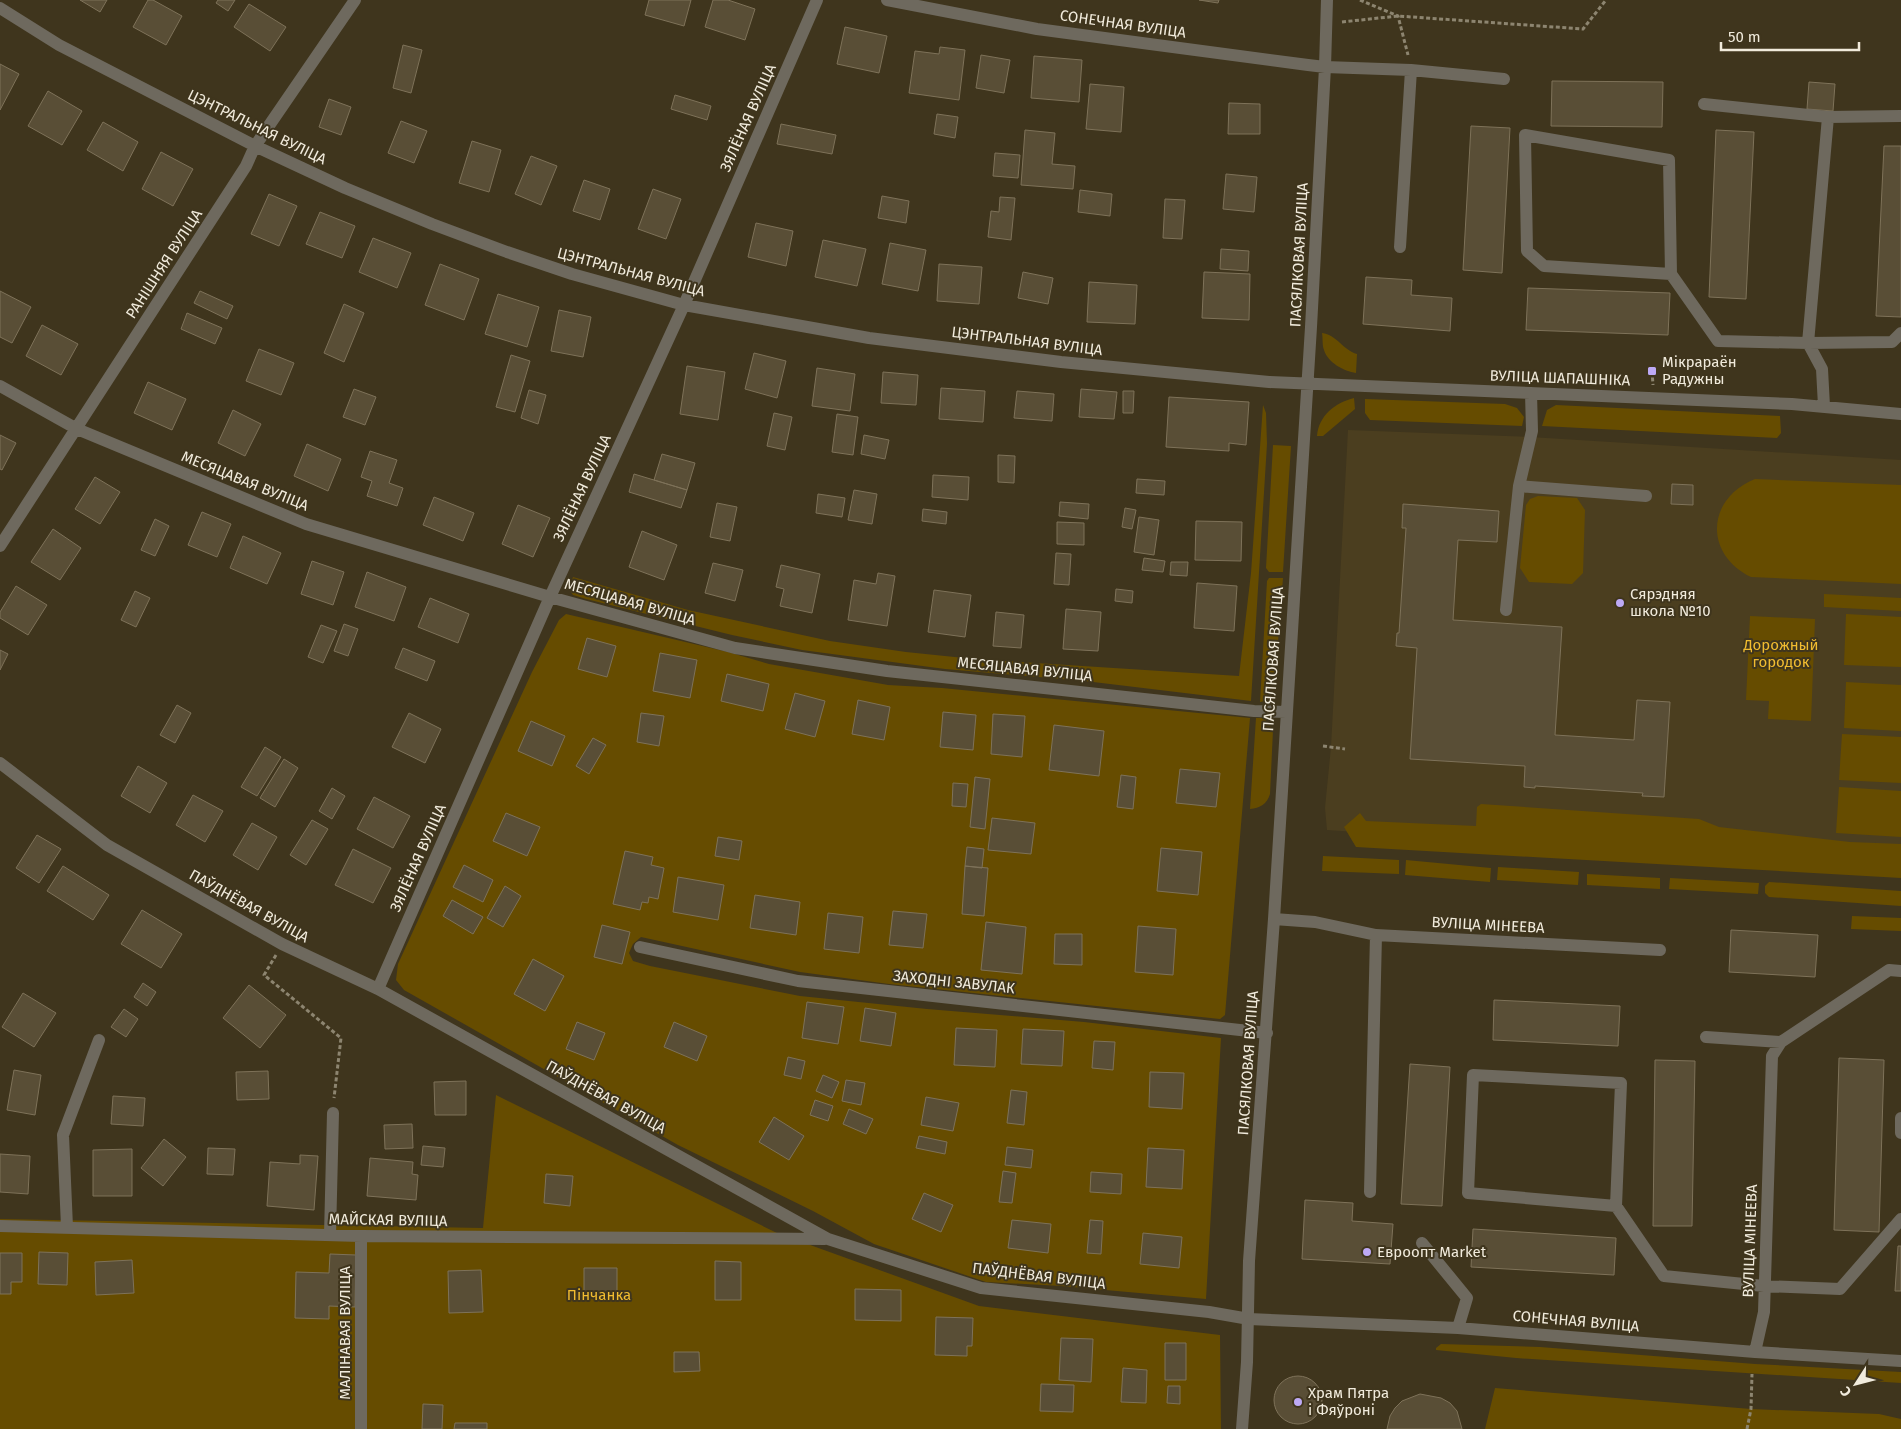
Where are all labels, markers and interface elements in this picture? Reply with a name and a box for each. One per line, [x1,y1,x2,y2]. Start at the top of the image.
street label: СОНЕЧНАЯ ВУЛІЦА [1059,6,1188,42]
scale bar [1721,20,1858,52]
text: 50 m [1728,28,1761,46]
street label: ЗЯЛЁНАЯ ВУЛІЦА [716,61,780,175]
street label: ЦЭНТРАЛЬНАЯ ВУЛІЦА [185,86,330,169]
street label: ПАСЯЛКОВАЯ ВУЛІЦА [1286,182,1312,328]
street label: РАНІШНЯЯ ВУЛІЦА [122,206,206,322]
street label: ЦЭНТРАЛЬНАЯ ВУЛІЦА [555,244,707,300]
street label: ЦЭНТРАЛЬНАЯ ВУЛІЦА [950,323,1104,359]
place label: Мікрараён Радужны [1662,353,1737,388]
marker: Мікрараён Радужны [1646,365,1658,377]
street label: ВУЛІЦА ШАПАШНІКА [1489,367,1631,389]
street label: ЗЯЛЁНАЯ ВУЛІЦА [549,431,615,544]
street label: МЕСЯЦАВАЯ ВУЛІЦА [179,447,312,515]
street label: МЕСЯЦАВАЯ ВУЛІЦА [562,575,698,629]
place label: Сярэдняя школа №10 [1630,585,1711,620]
street label: ПАСЯЛКОВАЯ ВУЛІЦА [1259,586,1287,732]
marker: Сярэдняя школа №10 [1614,597,1626,609]
park label: Дорожный городок [1742,636,1819,671]
street label: МЕСЯЦАВАЯ ВУЛІЦА [957,653,1094,685]
street label: ЗЯЛЁНАЯ ВУЛІЦА [386,801,450,915]
street label: ПАЎДНЁВАЯ ВУЛІЦА [186,866,312,947]
street label: ВУЛІЦА МІНЕЕВА [1431,913,1545,937]
street label: ЗАХОДНІ ЗАВУЛАК [892,967,1016,997]
street label: ПАСЯЛКОВАЯ ВУЛІЦА [1234,990,1262,1136]
street label: ПАЎДНЁВАЯ ВУЛІЦА [543,1057,669,1138]
street label: ВУЛІЦА МІНЕЕВА [1739,1184,1761,1298]
street label: МАЙСКАЯ ВУЛІЦА [328,1210,448,1230]
place label: Евроопт Market [1377,1243,1487,1261]
marker: Евроопт Market [1361,1246,1373,1258]
street label: ПАЎДНЁВАЯ ВУЛІЦА [971,1259,1107,1293]
street label: МАЛІНАВАЯ ВУЛІЦА [336,1266,354,1400]
park label: Пінчанка [567,1286,631,1304]
street label: СОНЕЧНАЯ ВУЛІЦА [1512,1306,1641,1336]
north arrow [1831,1359,1881,1409]
text: С [1837,1383,1855,1400]
place label: Храм Пятра і Фяўроні [1308,1384,1389,1419]
marker: Храм Пятра і Фяўроні [1292,1396,1304,1408]

